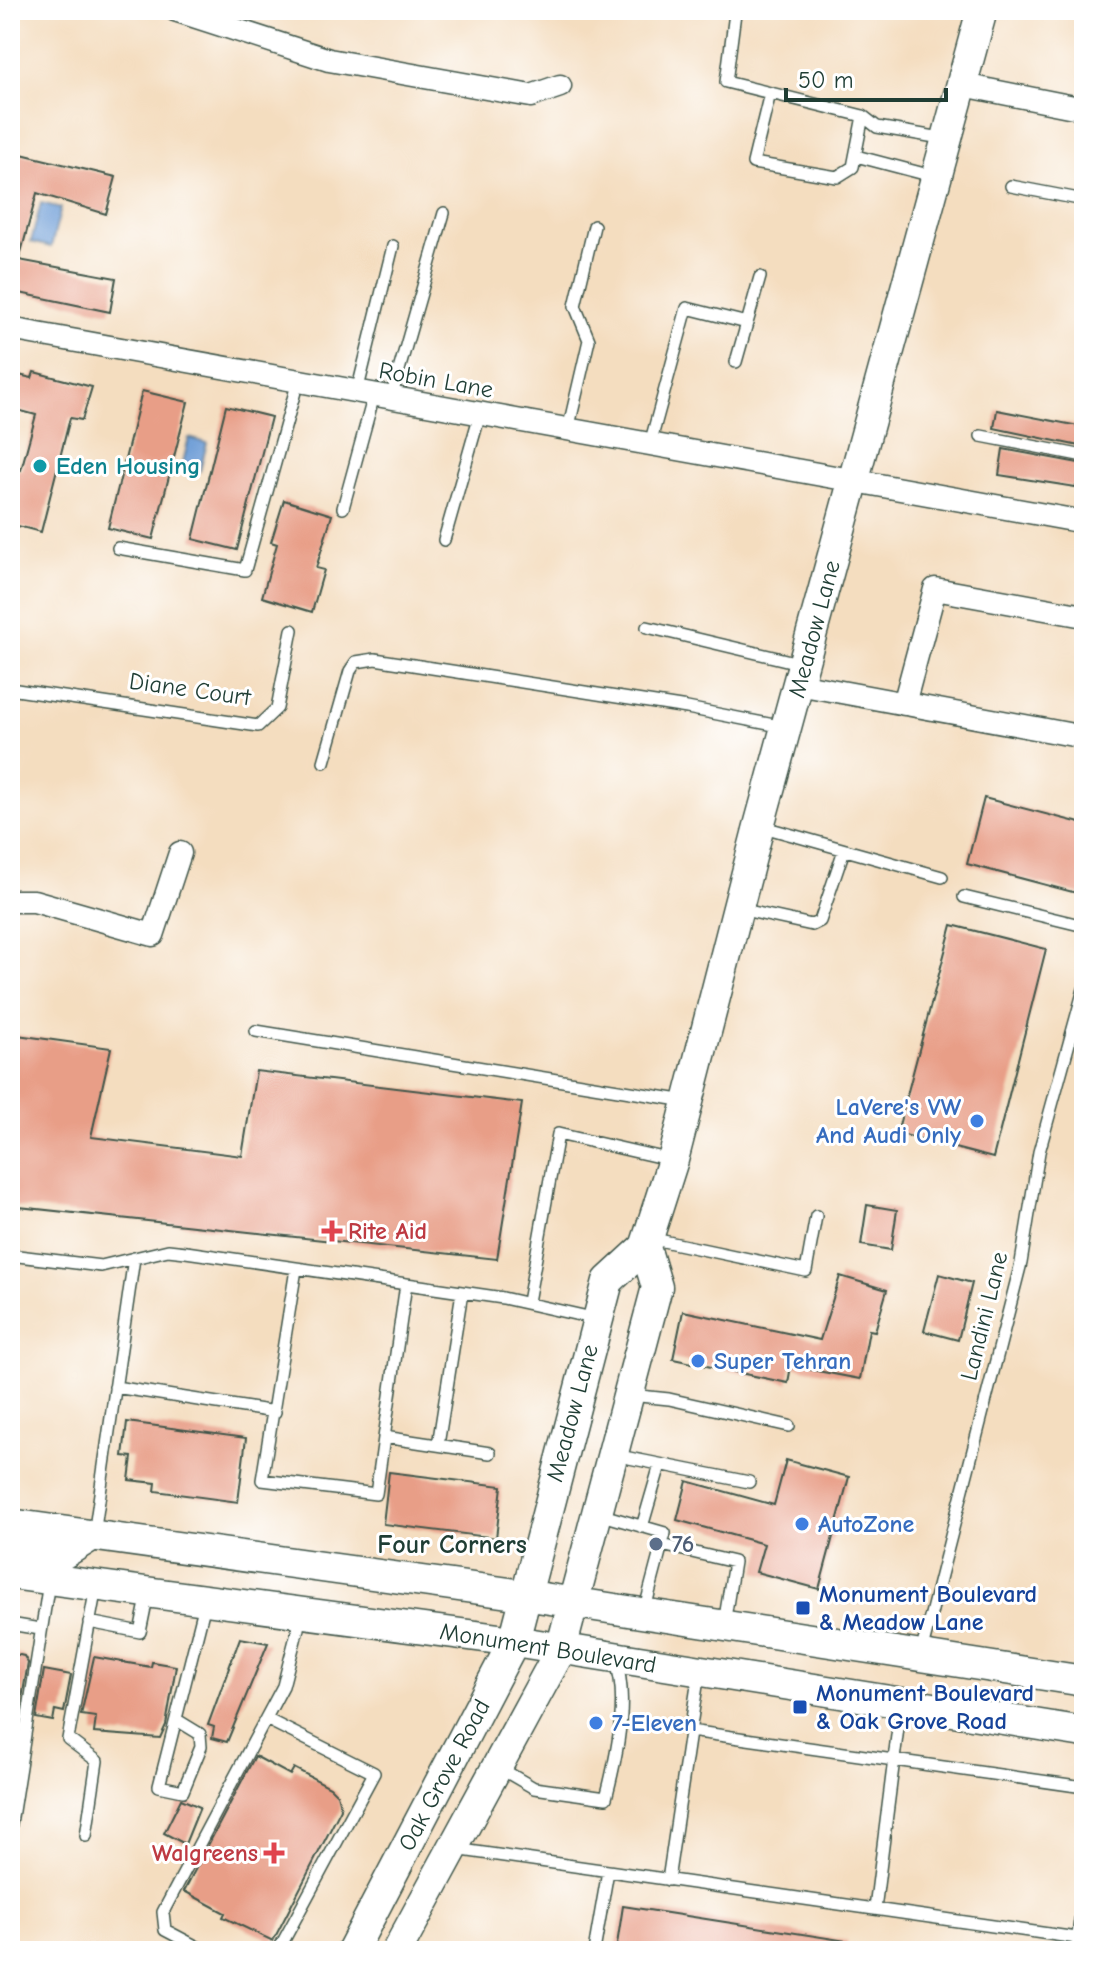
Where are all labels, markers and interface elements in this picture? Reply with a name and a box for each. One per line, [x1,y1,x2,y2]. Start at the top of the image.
scale bar [786,52,946,102]
text: 50 m [798,66,854,94]
street label: Robin Lane [377,356,495,404]
place label: Eden Housing [56,452,200,480]
marker: Eden Housing [31,457,49,475]
street label: Meadow Lane [782,557,846,701]
street label: Diane Court [127,667,254,712]
place label: LaVere's VW And Audi Only [816,1093,962,1149]
marker: LaVere's VW And Audi Only [968,1112,986,1130]
place label: Rite Aid [348,1217,427,1245]
marker: Rite Aid [323,1222,341,1240]
street label: Landini Lane [955,1249,1013,1383]
street label: Meadow Lane [540,1341,604,1485]
place label: Super Tehran [714,1347,851,1375]
marker: Super Tehran [689,1352,707,1370]
place label: AutoZone [818,1510,915,1538]
marker: AutoZone [793,1515,811,1533]
district label: Four Corners [377,1530,527,1560]
place label: 76 [672,1530,694,1558]
marker: 76 [647,1535,665,1553]
place label: Monument Boulevard & Meadow Lane [819,1580,1037,1636]
marker: Monument Boulevard & Meadow Lane [794,1599,812,1617]
street label: Monument Boulevard [438,1617,658,1679]
place label: Monument Boulevard & Oak Grove Road [816,1679,1034,1735]
street label: Oak Grove Road [392,1694,496,1856]
marker: Monument Boulevard & Oak Grove Road [791,1698,809,1716]
place label: 7-Eleven [612,1709,697,1737]
marker: 7-Eleven [587,1714,605,1732]
place label: Walgreens [152,1839,258,1867]
marker: Walgreens [265,1844,283,1862]

